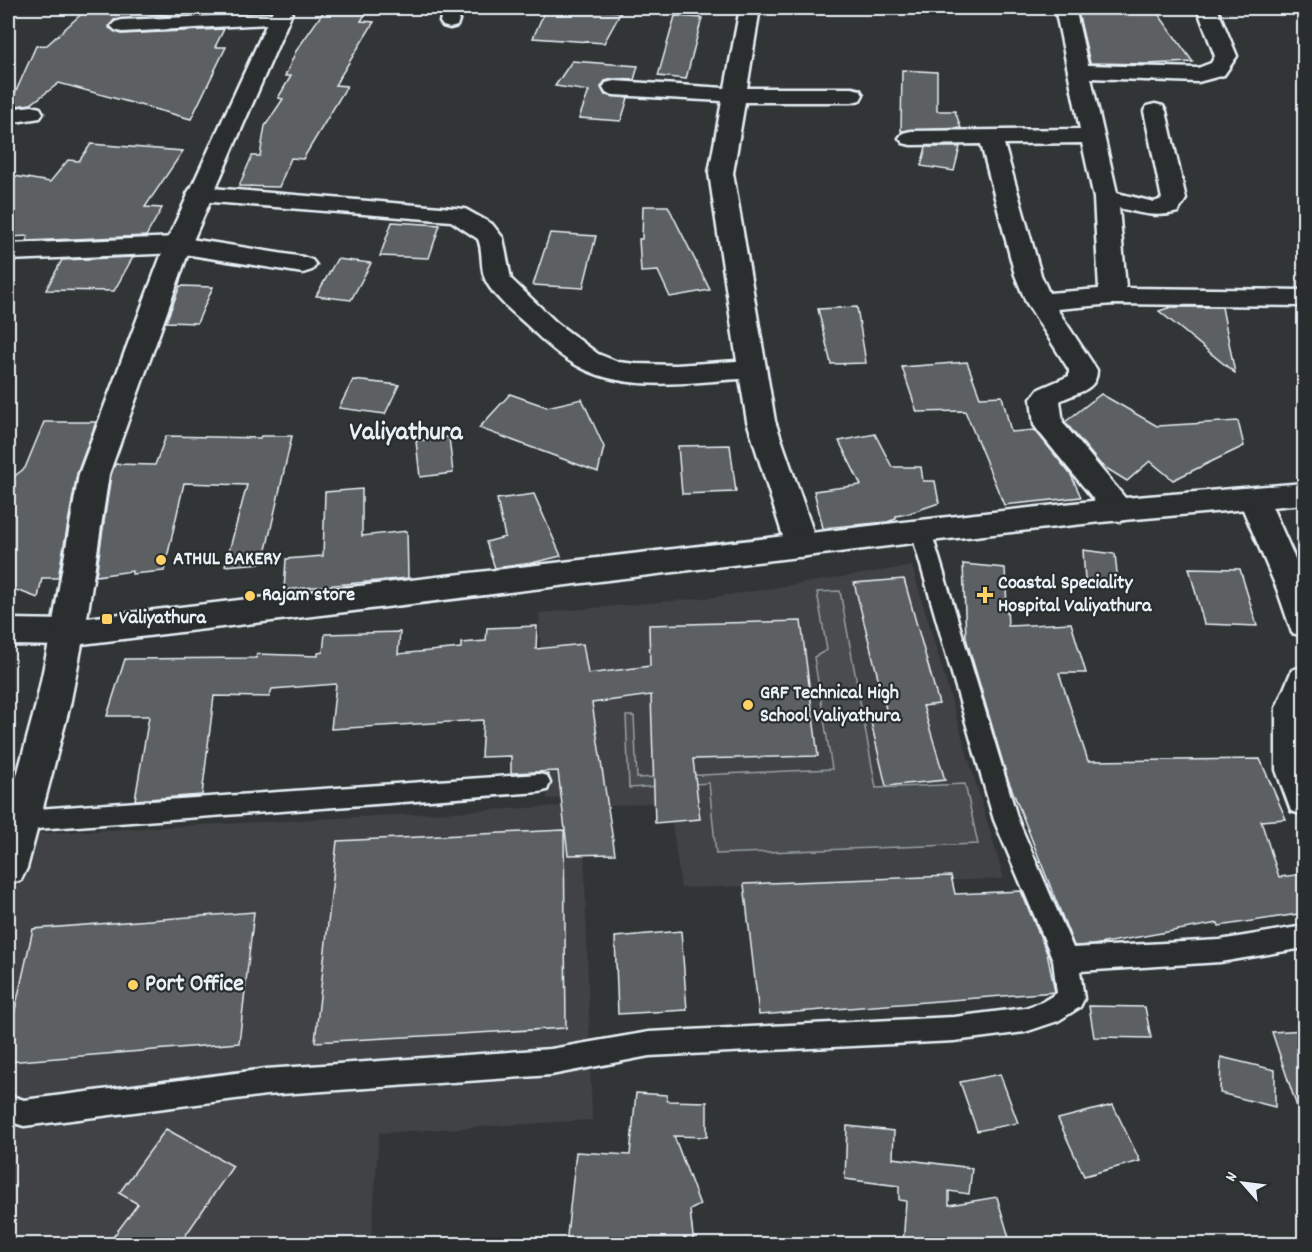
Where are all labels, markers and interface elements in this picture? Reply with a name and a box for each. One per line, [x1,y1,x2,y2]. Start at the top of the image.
district label: Valiyathura [350,415,463,452]
place label: ATHUL BAKERY [173,546,282,574]
marker: ATHUL BAKERY [154,553,168,567]
place label: Coastal Speciality Hospital Valiyathura [998,570,1152,621]
place label: Rajam store [262,582,355,610]
marker: Coastal Speciality Hospital Valiyathura [976,586,994,604]
marker: Rajam store [243,589,257,603]
place label: Valiyathura [119,605,206,633]
marker: Valiyathura [100,612,114,626]
place label: GRF Technical High School Valiyathura [760,680,901,731]
marker: GRF Technical High School Valiyathura [741,698,755,712]
place label: Port Office [145,968,244,1002]
marker: Port Office [126,978,140,992]
north arrow [1213,1153,1273,1213]
text: N [1220,1168,1244,1186]

